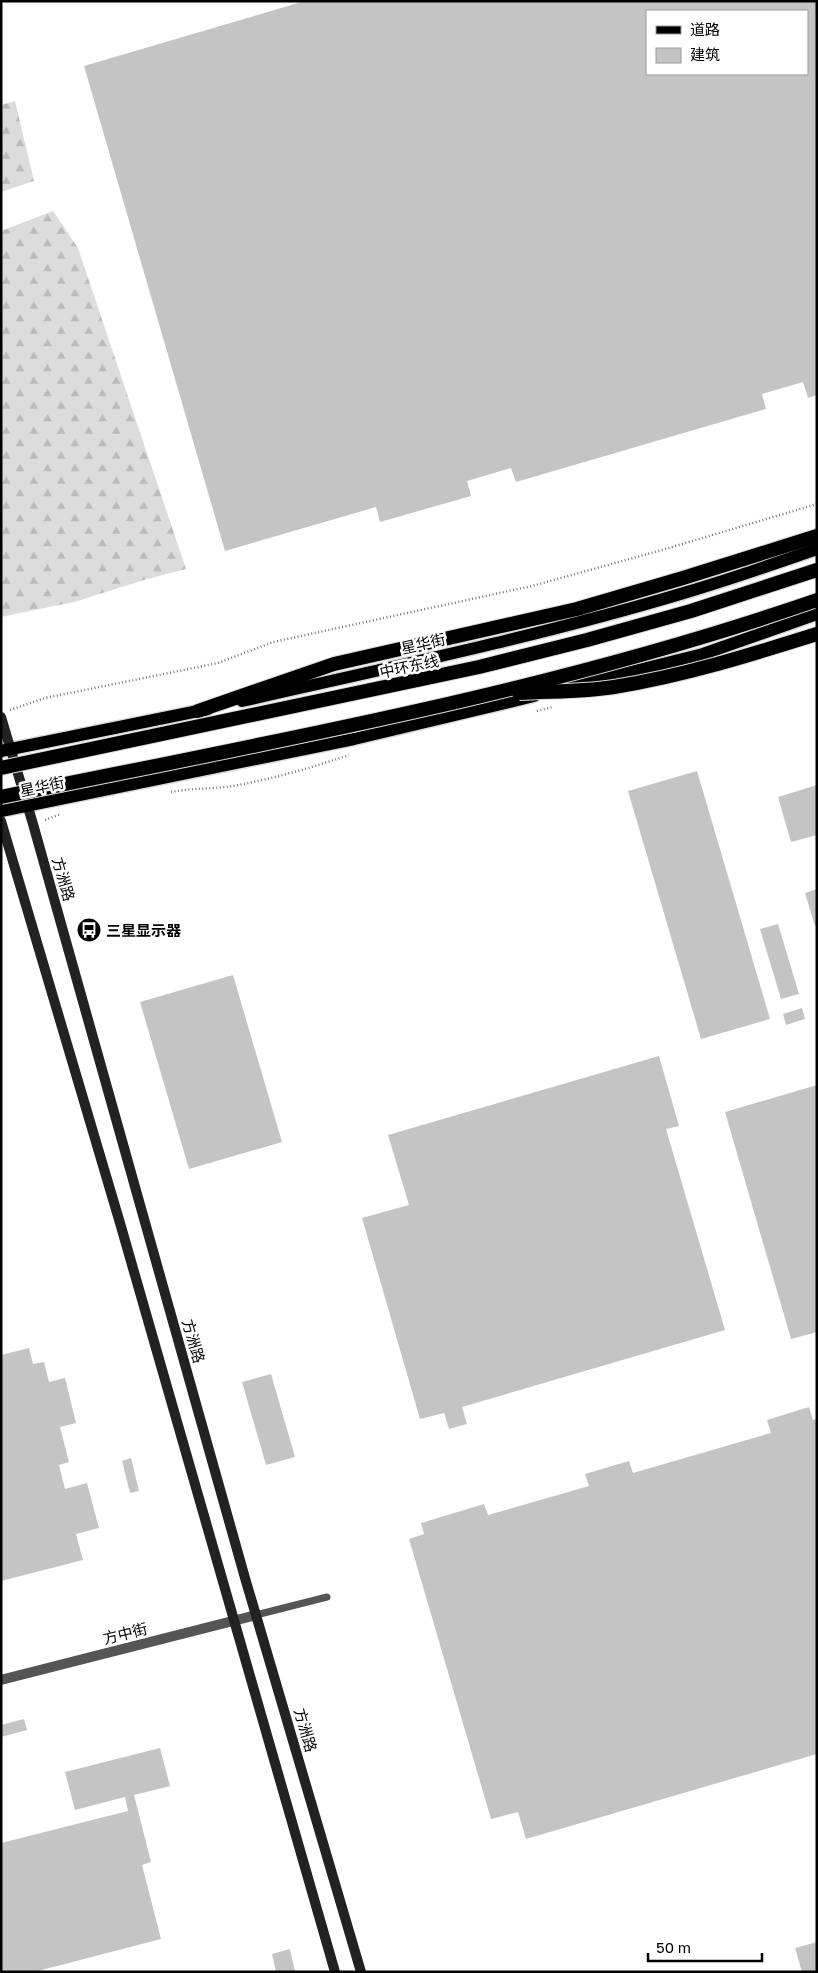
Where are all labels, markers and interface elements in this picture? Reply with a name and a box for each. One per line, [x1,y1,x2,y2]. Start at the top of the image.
legend [646,10,808,75]
text: 道路 [690,20,720,38]
text: 建筑 [690,45,720,63]
street label: 星华街 [399,629,447,657]
street label: 中环东线 [378,651,440,681]
street label: 星华街 [18,773,66,799]
street label: 方洲路 [49,855,79,903]
bus stop icon: 三星显示器 [76,917,102,943]
place label: 三星显示器 [106,921,182,939]
street label: 方洲路 [179,1317,209,1365]
street label: 方中街 [101,1619,149,1647]
street label: 方洲路 [291,1706,321,1754]
scale bar [648,1930,762,1962]
text: 50 m [656,1938,691,1956]

